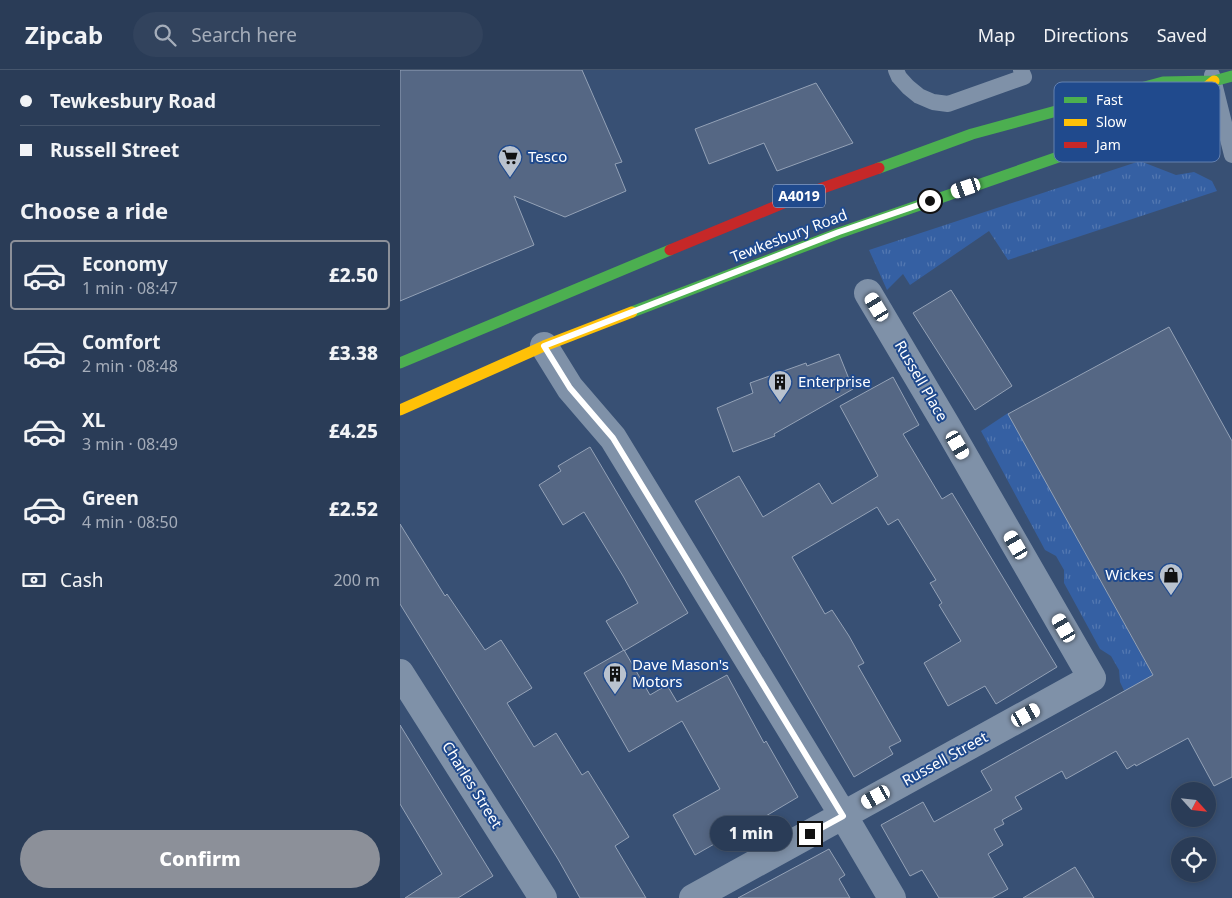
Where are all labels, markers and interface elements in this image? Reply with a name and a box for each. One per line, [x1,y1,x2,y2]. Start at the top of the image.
search box [133,12,483,57]
text: Zipcab [25,18,103,51]
icon: search [151,21,179,49]
text: Search here [191,22,297,48]
text: Map [978,23,1015,47]
text: Directions [1043,23,1129,47]
text: Saved [1157,23,1207,47]
legend [1054,82,1220,162]
text: Tewkesbury Road [50,88,216,114]
text: Fast [1096,90,1123,109]
text: Slow [1096,112,1127,131]
text: Jam [1094,135,1121,154]
text: Russell Street [50,137,179,163]
supermarket icon: Tesco [497,144,523,178]
place label: Tesco [528,146,567,166]
car [949,176,982,200]
road number: A4019 [773,184,825,208]
route start [919,190,941,212]
text: Choose a ride [20,195,168,225]
street label: Tewkesbury Road [728,204,850,266]
text: Economy [82,251,168,277]
icon: car [22,253,67,298]
text: £2.50 [329,262,378,288]
text: 1 min · 08:47 [82,277,178,299]
car [862,290,891,324]
text: Comfort [82,329,161,355]
icon: car [22,331,67,376]
street label: Russell Place [891,336,953,425]
text: £3.38 [329,340,378,366]
text: 2 min · 08:48 [82,355,178,377]
building icon: Enterprise [767,369,793,403]
place label: Enterprise [798,371,871,391]
text: XL [82,407,105,433]
icon: car [22,409,67,454]
text: £4.25 [329,418,378,444]
car [944,428,971,462]
text: 3 min · 08:49 [82,433,178,455]
text: Green [82,485,139,511]
icon: car [22,487,67,532]
text: £2.52 [329,496,378,522]
text: 4 min · 08:50 [82,511,178,533]
car [1002,528,1029,562]
shop icon: Wickes [1158,562,1184,596]
place label: Wickes [1105,564,1154,584]
icon: cash [20,566,48,594]
text: Cash [60,567,104,593]
text: 200 m [333,569,380,591]
car [1050,611,1077,645]
place label: Dave Mason's Motors [632,654,729,691]
building icon: Dave Mason's Motors [602,661,628,695]
car [1009,701,1042,729]
street label: Russell Street [898,726,991,790]
street label: Charles Street [438,737,508,832]
north arrow [1171,782,1216,828]
map controls [1171,782,1216,882]
car [859,783,892,811]
callout: 1 min [710,816,792,852]
text: 1 min [729,822,773,844]
route end [799,823,821,845]
button: Confirm [20,830,380,888]
button: locate [1171,837,1216,882]

